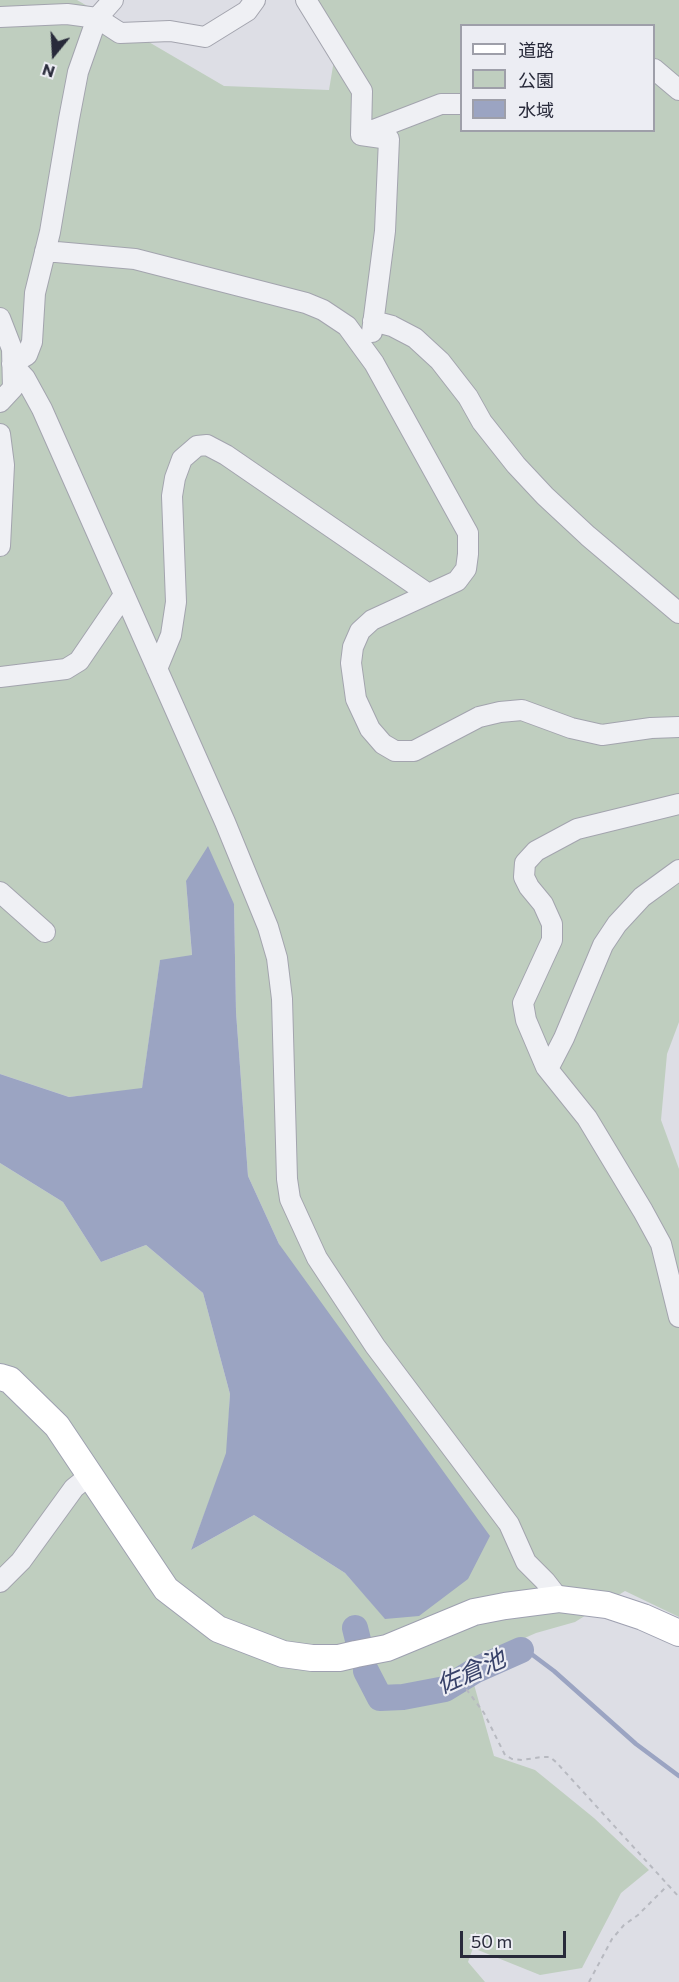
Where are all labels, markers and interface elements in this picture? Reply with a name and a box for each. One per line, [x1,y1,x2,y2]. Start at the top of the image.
north arrow [24,24,84,84]
legend [460,24,655,132]
text: 道路 [518,39,554,61]
text: N [40,61,57,82]
text: 公園 [518,69,554,91]
text: 水域 [518,99,554,121]
water label: 佐倉池 [432,1644,510,1700]
scale bar [463,1919,570,1957]
text: 50 m [471,1930,512,1952]

